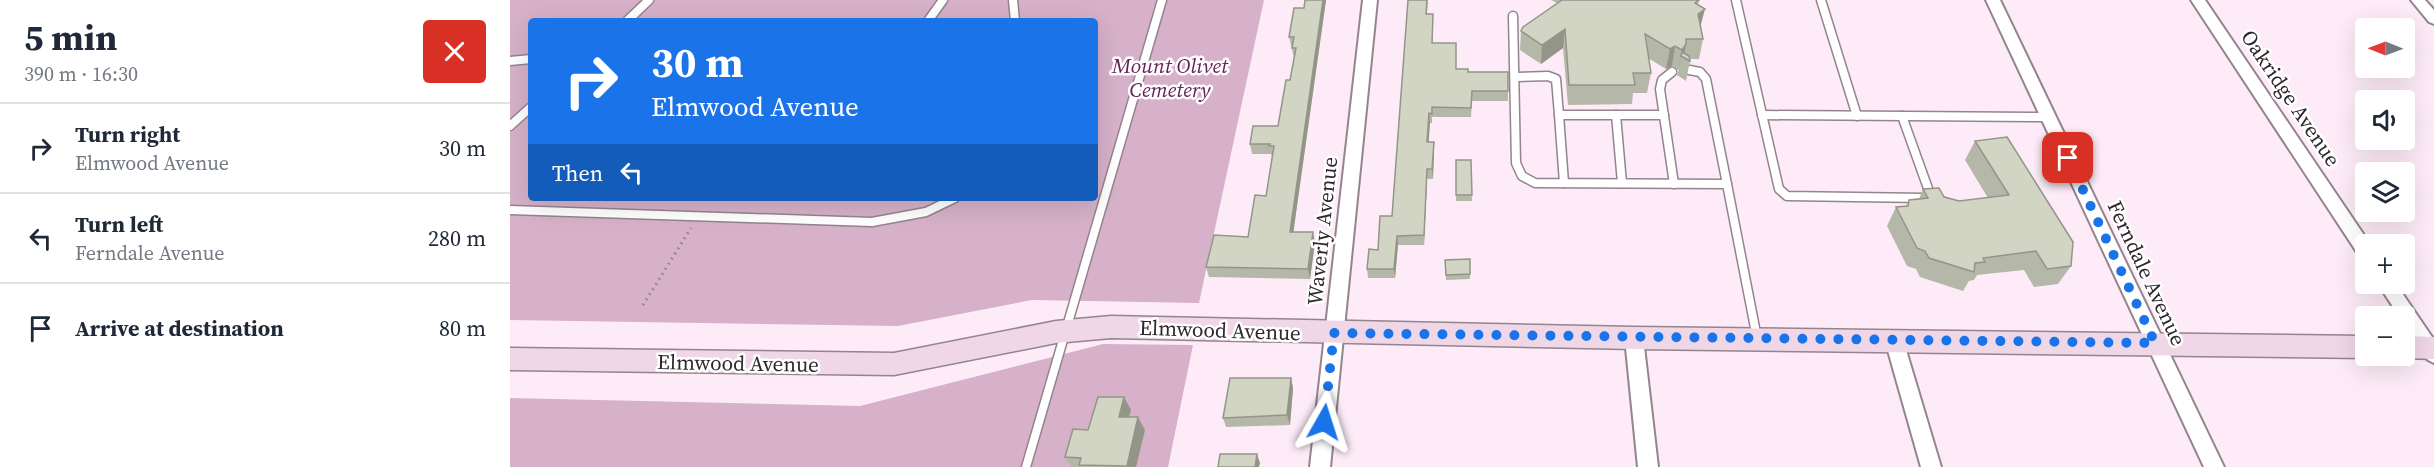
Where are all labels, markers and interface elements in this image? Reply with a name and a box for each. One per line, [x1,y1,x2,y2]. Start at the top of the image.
text: 5 min [24,13,117,62]
north arrow [2355,18,2415,78]
map controls [2355,18,2415,366]
button: close [423,20,486,83]
street label: Oakridge Avenue [2235,24,2347,172]
text: 30 m [651,33,744,91]
icon: right [552,42,630,120]
park label: Mount Olivet Cemetery [1111,51,1229,104]
text: 390 m · 16:30 [24,60,138,88]
text: Elmwood Avenue [651,88,859,125]
button: sound [2355,90,2415,150]
text: Turn right [75,119,180,149]
icon: right [24,132,57,165]
pin [2042,132,2093,183]
text: 30 m [439,133,486,163]
icon: arrive [2051,141,2084,174]
text: Elmwood Avenue [75,149,229,177]
street label: Waverly Avenue [1300,155,1344,307]
icon: left [615,156,648,189]
text: Then [552,158,603,188]
button: layers [2355,162,2415,222]
street label: Ferndale Avenue [2101,196,2193,350]
text: Turn left [75,209,163,239]
icon: left [24,222,57,255]
text: 280 m [428,223,486,253]
button: + [2355,234,2415,294]
text: Ferndale Avenue [75,239,224,267]
button: − [2355,306,2415,366]
icon: arrive [24,312,57,345]
text: Arrive at destination [75,313,284,343]
text: 80 m [439,313,486,343]
street label: Elmwood Avenue [1139,313,1301,347]
street label: Elmwood Avenue [657,347,819,379]
position arrow [1292,390,1356,454]

